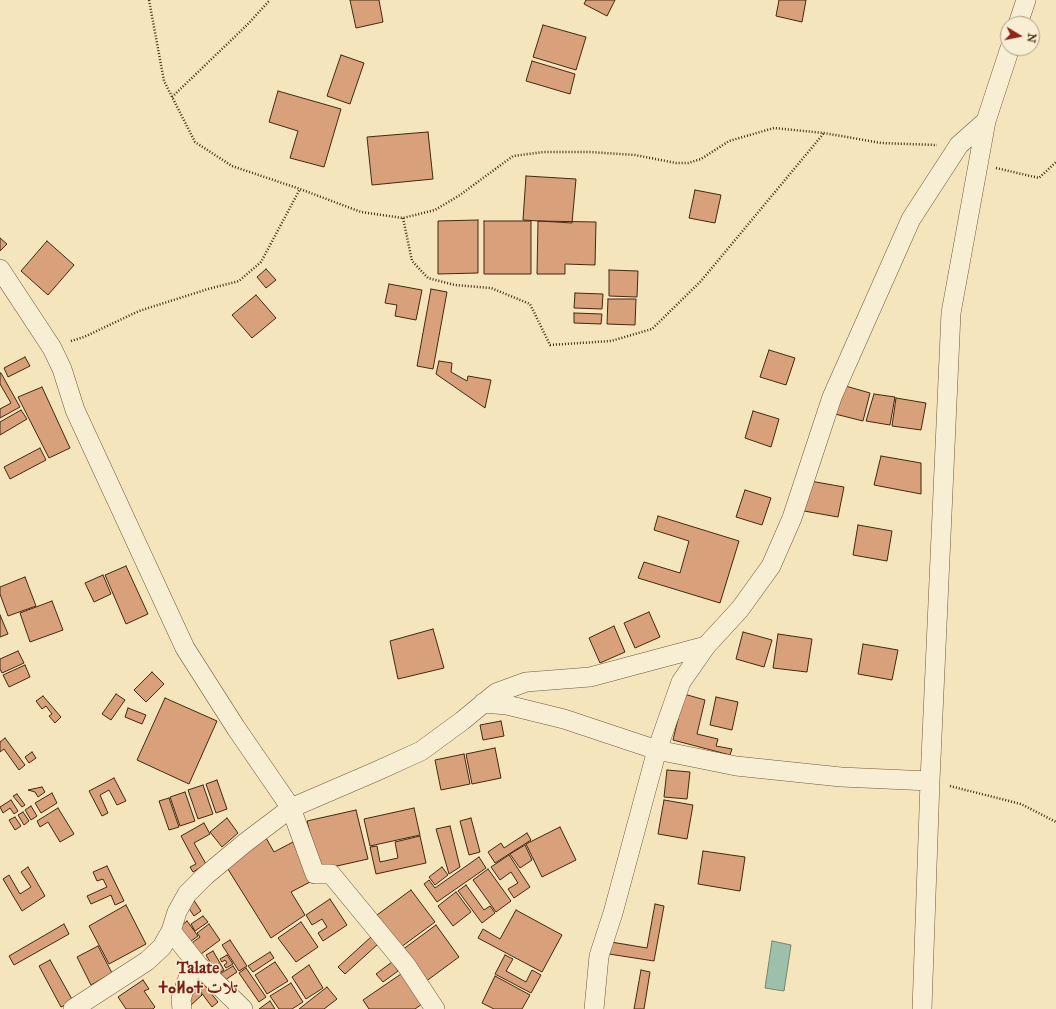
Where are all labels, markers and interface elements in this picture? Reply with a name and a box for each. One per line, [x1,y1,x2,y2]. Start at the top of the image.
north arrow [1000,16,1040,56]
text: N [1024,32,1039,44]
district label: Talate ⵜⴰⵍⴰⵜ تلات [159,959,237,999]

